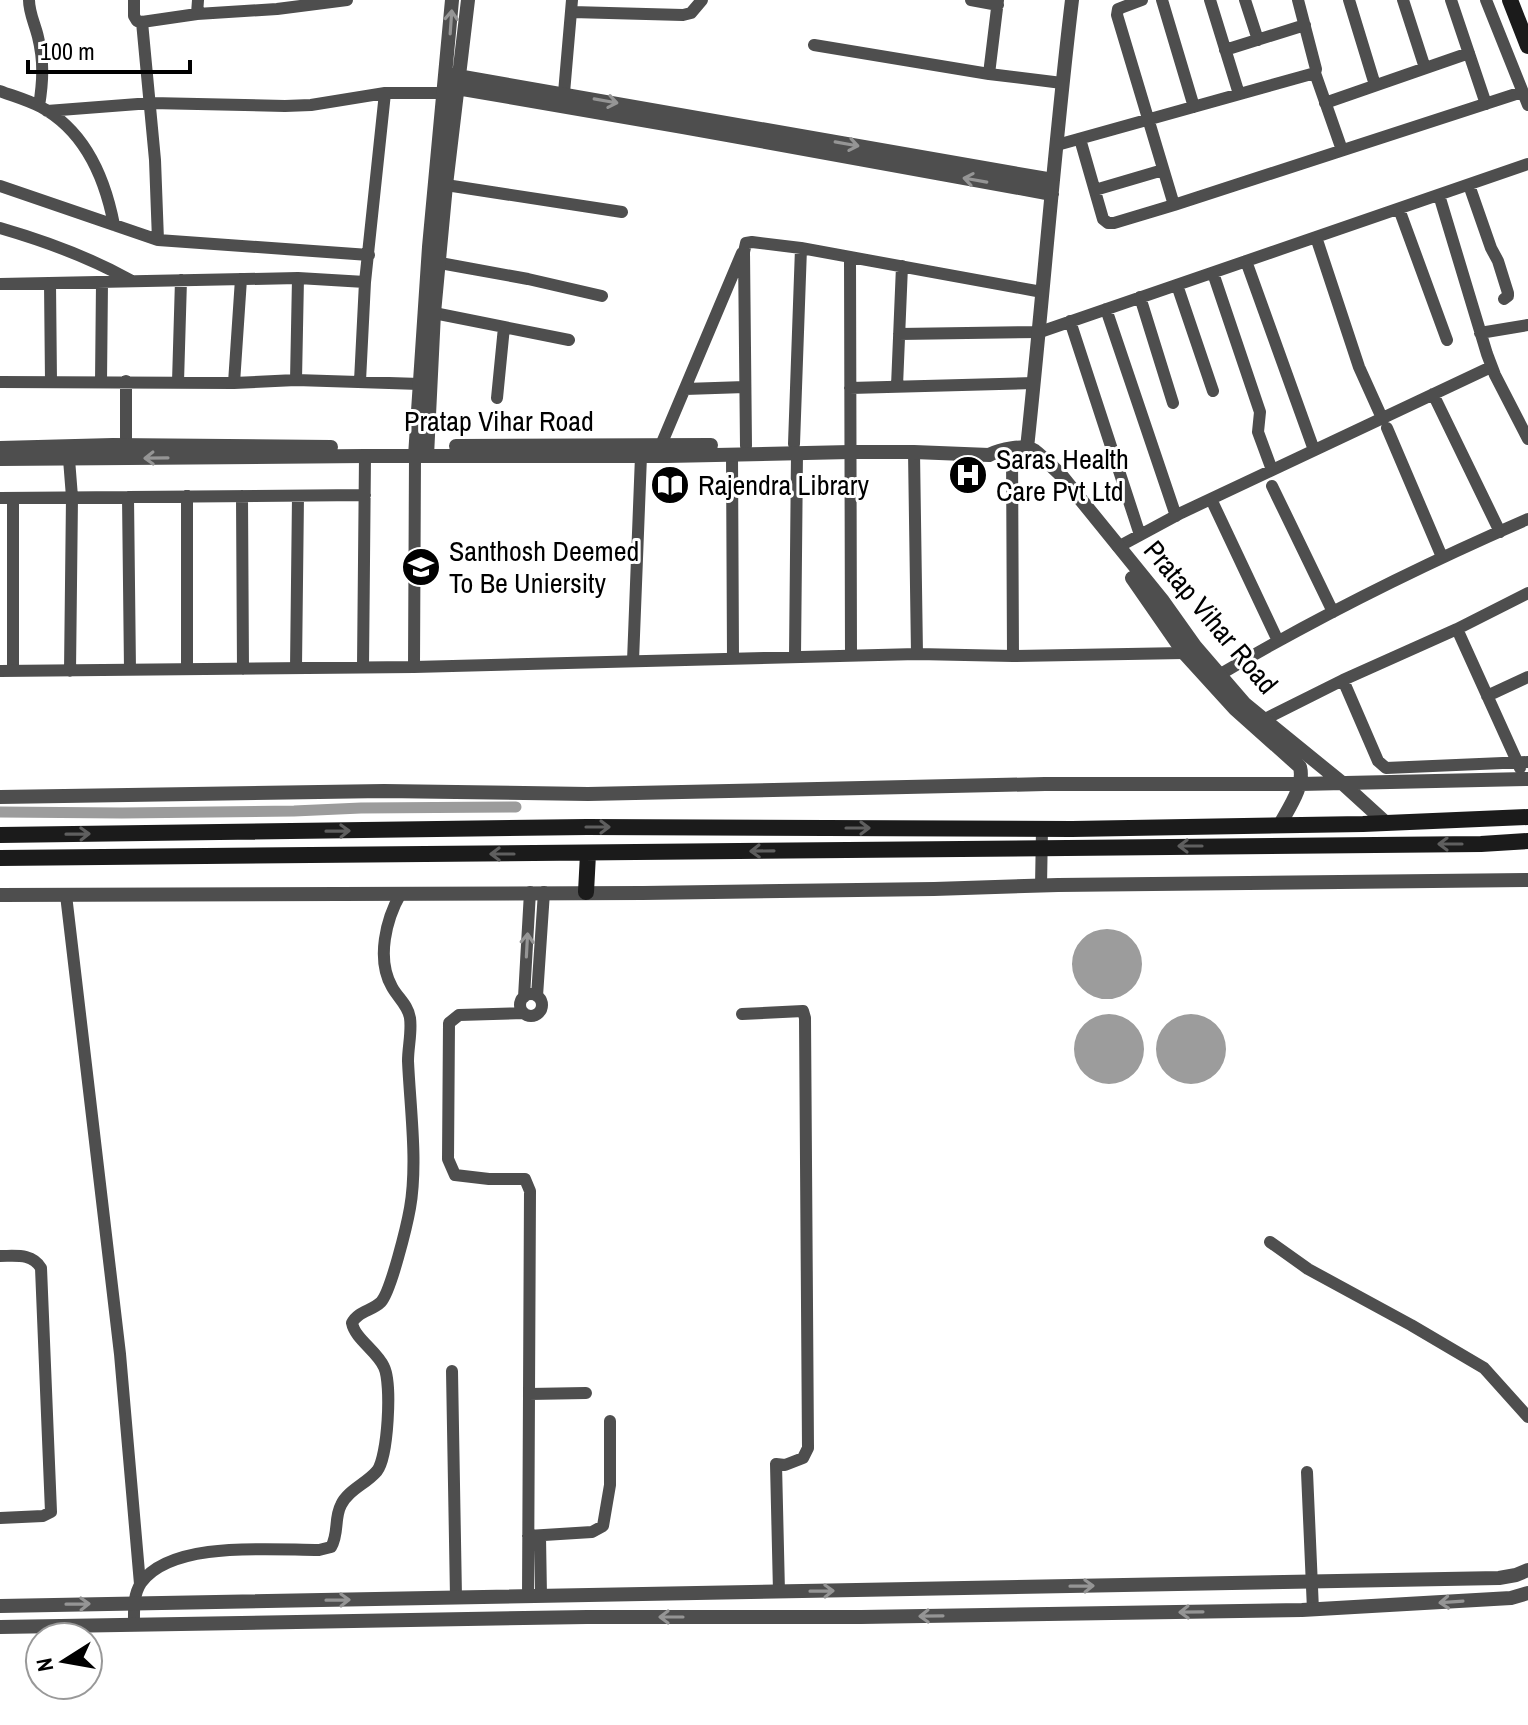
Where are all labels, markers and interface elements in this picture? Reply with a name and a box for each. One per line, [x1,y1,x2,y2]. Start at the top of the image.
one-way arrow [444,9,459,36]
scale bar [28,24,190,74]
text: 100 m [40,35,95,67]
one-way arrow [592,94,618,109]
one-way arrow [834,137,859,152]
one-way arrow [963,172,988,187]
street label: Pratap Vihar Road [404,402,594,440]
place label: Saras Health Care Pvt Ltd [996,440,1129,510]
one-way arrow [143,451,170,466]
hospital icon: Saras Health Care Pvt Ltd [947,454,989,496]
library icon: Rajendra Library [649,464,691,506]
place label: Rajendra Library [698,466,870,504]
place label: Santhosh Deemed To Be Uniersity [449,532,639,602]
street label: Pratap Vihar Road [1135,532,1287,702]
school or university icon: Santhosh Deemed To Be Uniersity [400,546,442,588]
one-way arrow [584,819,611,835]
one-way arrow [844,820,871,836]
one-way arrow [324,823,351,838]
one-way arrow [64,827,91,842]
one-way arrow [1437,836,1464,852]
one-way arrow [1177,838,1204,854]
one-way arrow [749,843,776,859]
one-way arrow [489,846,516,862]
one-way arrow [520,932,535,959]
one-way arrow [1068,1578,1095,1594]
one-way arrow [808,1583,835,1599]
one-way arrow [324,1592,351,1607]
one-way arrow [1438,1595,1465,1610]
one-way arrow [64,1597,91,1612]
one-way arrow [1178,1604,1205,1620]
one-way arrow [918,1608,945,1623]
one-way arrow [658,1609,685,1625]
north arrow [24,1621,104,1701]
text: N [28,1656,60,1674]

